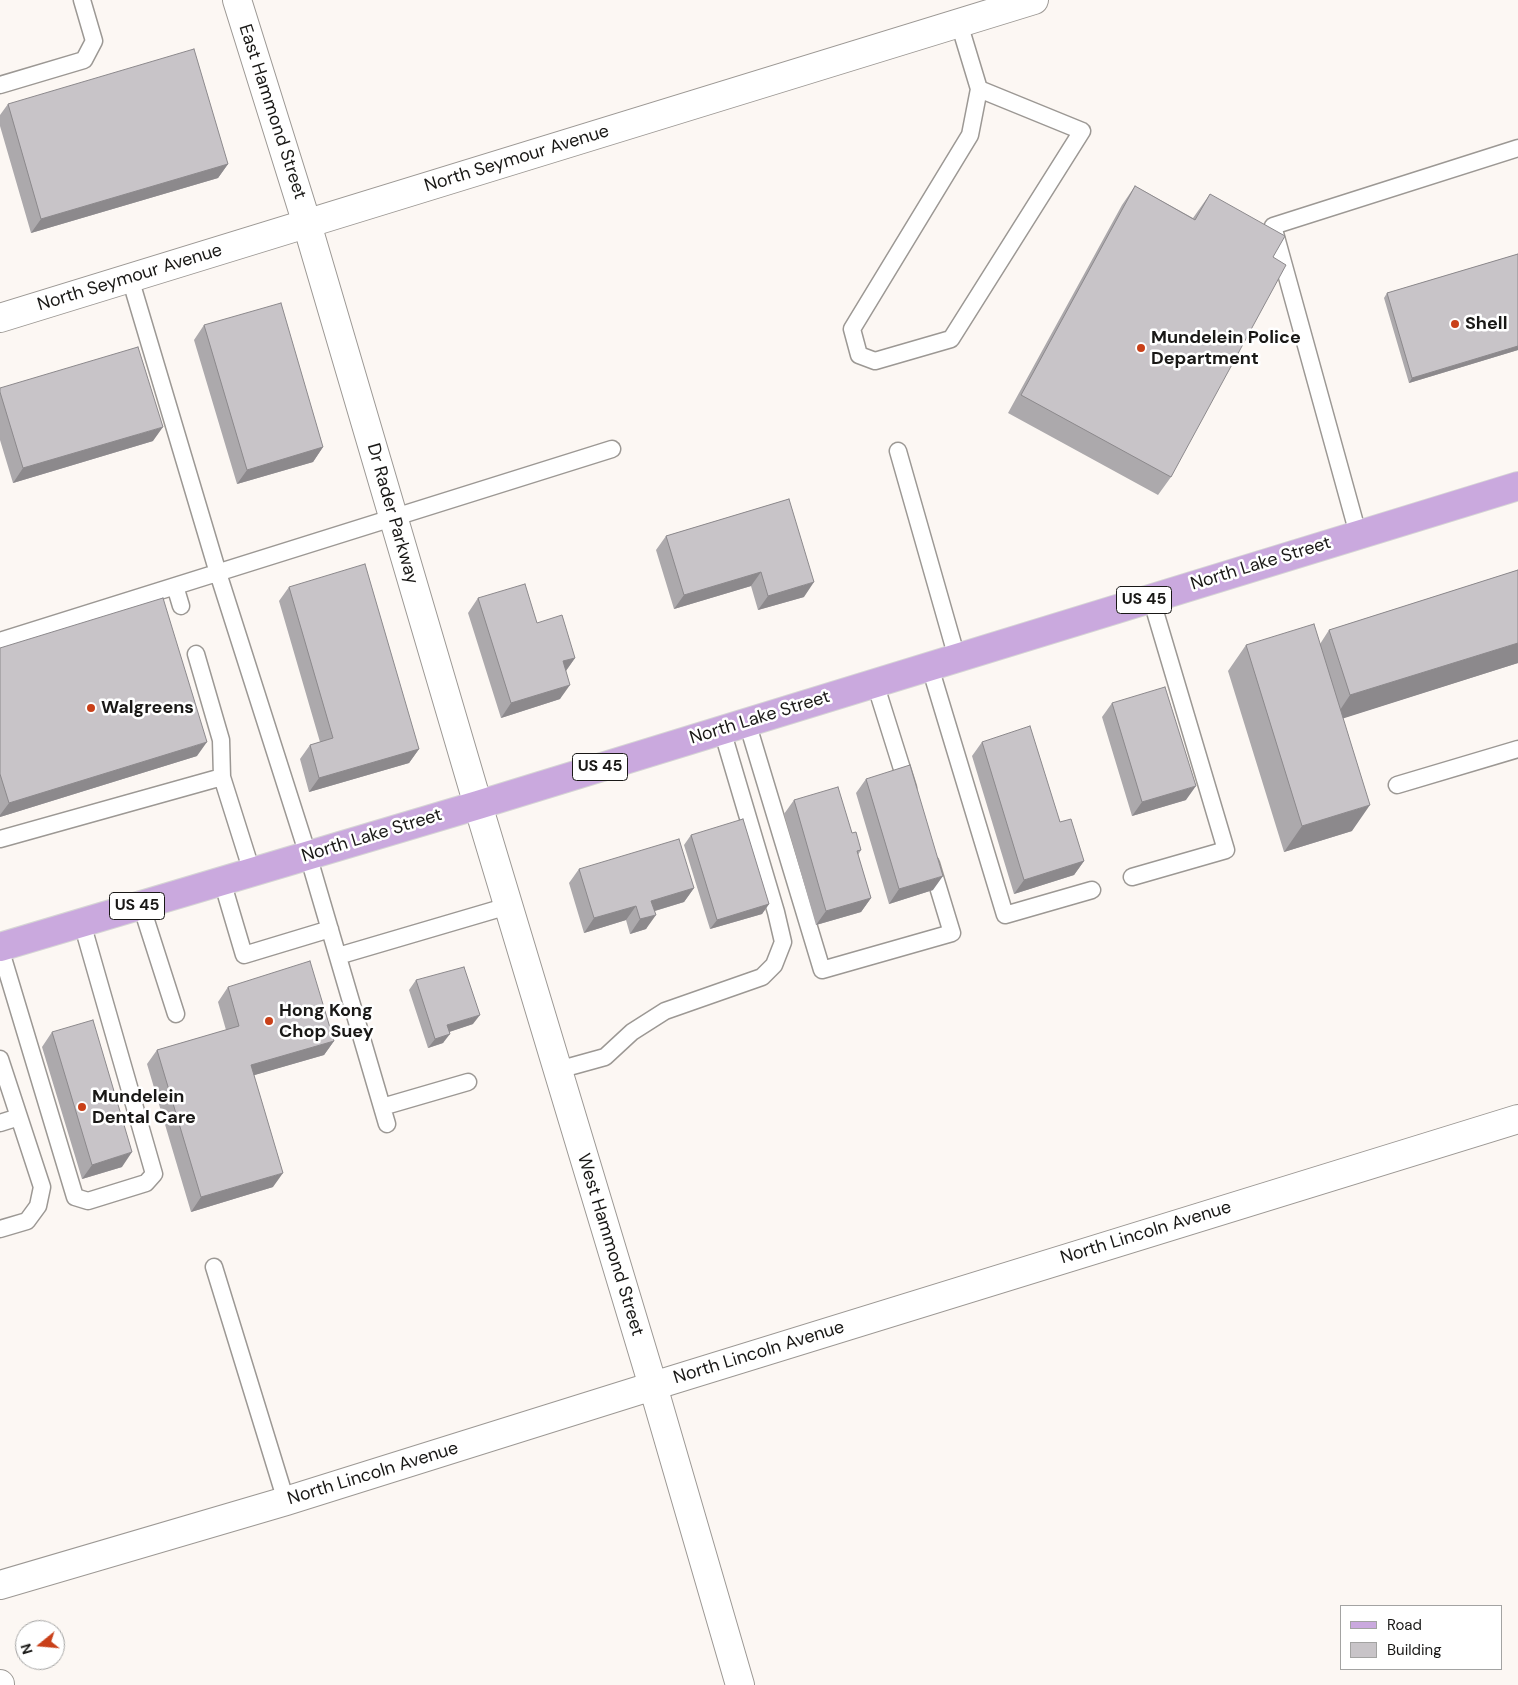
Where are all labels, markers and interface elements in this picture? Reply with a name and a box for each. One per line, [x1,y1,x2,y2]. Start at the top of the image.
street label: East Hammond Street [234,22,310,202]
street label: North Seymour Avenue [422,121,612,197]
street label: North Seymour Avenue [35,240,225,316]
place label: Shell [1465,313,1507,335]
marker: Shell [1449,318,1461,330]
place label: Mundelein Police Department [1151,327,1301,369]
marker: Mundelein Police Department [1135,342,1147,354]
street label: Dr Rader Parkway [362,441,422,587]
street label: North Lake Street [1188,532,1334,596]
road number: US 45 [1116,586,1172,614]
street label: North Lake Street [687,686,833,750]
place label: Walgreens [101,697,194,719]
marker: Walgreens [85,702,97,714]
road number: US 45 [572,754,628,780]
street label: North Lake Street [299,804,445,868]
road number: US 45 [110,892,164,919]
place label: Hong Kong Chop Suey [279,1000,374,1042]
marker: Hong Kong Chop Suey [263,1015,275,1027]
place label: Mundelein Dental Care [92,1086,196,1128]
marker: Mundelein Dental Care [76,1101,88,1113]
street label: West Hammond Street [572,1151,648,1339]
street label: North Lincoln Avenue [1058,1197,1234,1269]
street label: North Lincoln Avenue [671,1317,847,1389]
street label: North Lincoln Avenue [285,1438,461,1510]
legend [1340,1605,1503,1670]
text: Road [1387,1615,1422,1635]
north arrow [15,1620,65,1670]
text: Building [1387,1640,1442,1660]
text: N [17,1642,37,1657]

